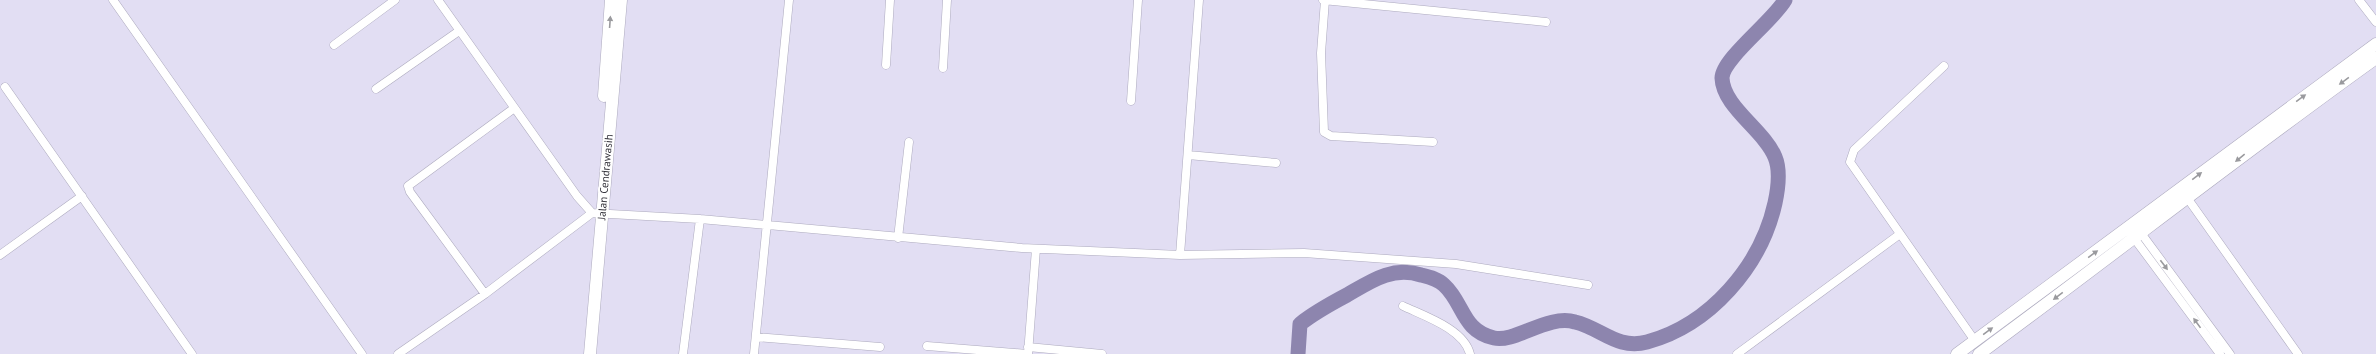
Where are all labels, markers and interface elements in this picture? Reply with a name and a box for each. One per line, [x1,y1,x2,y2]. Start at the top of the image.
one-way arrow [606,16,613,28]
one-way arrow [2339,76,2350,85]
one-way arrow [2296,94,2306,102]
street label: Jalan Cendrawasih [594,134,616,221]
one-way arrow [2234,153,2245,162]
one-way arrow [2191,171,2202,180]
one-way arrow [2087,250,2098,258]
one-way arrow [2160,260,2169,271]
one-way arrow [2053,291,2063,299]
one-way arrow [2193,317,2201,328]
one-way arrow [1983,327,1993,335]

